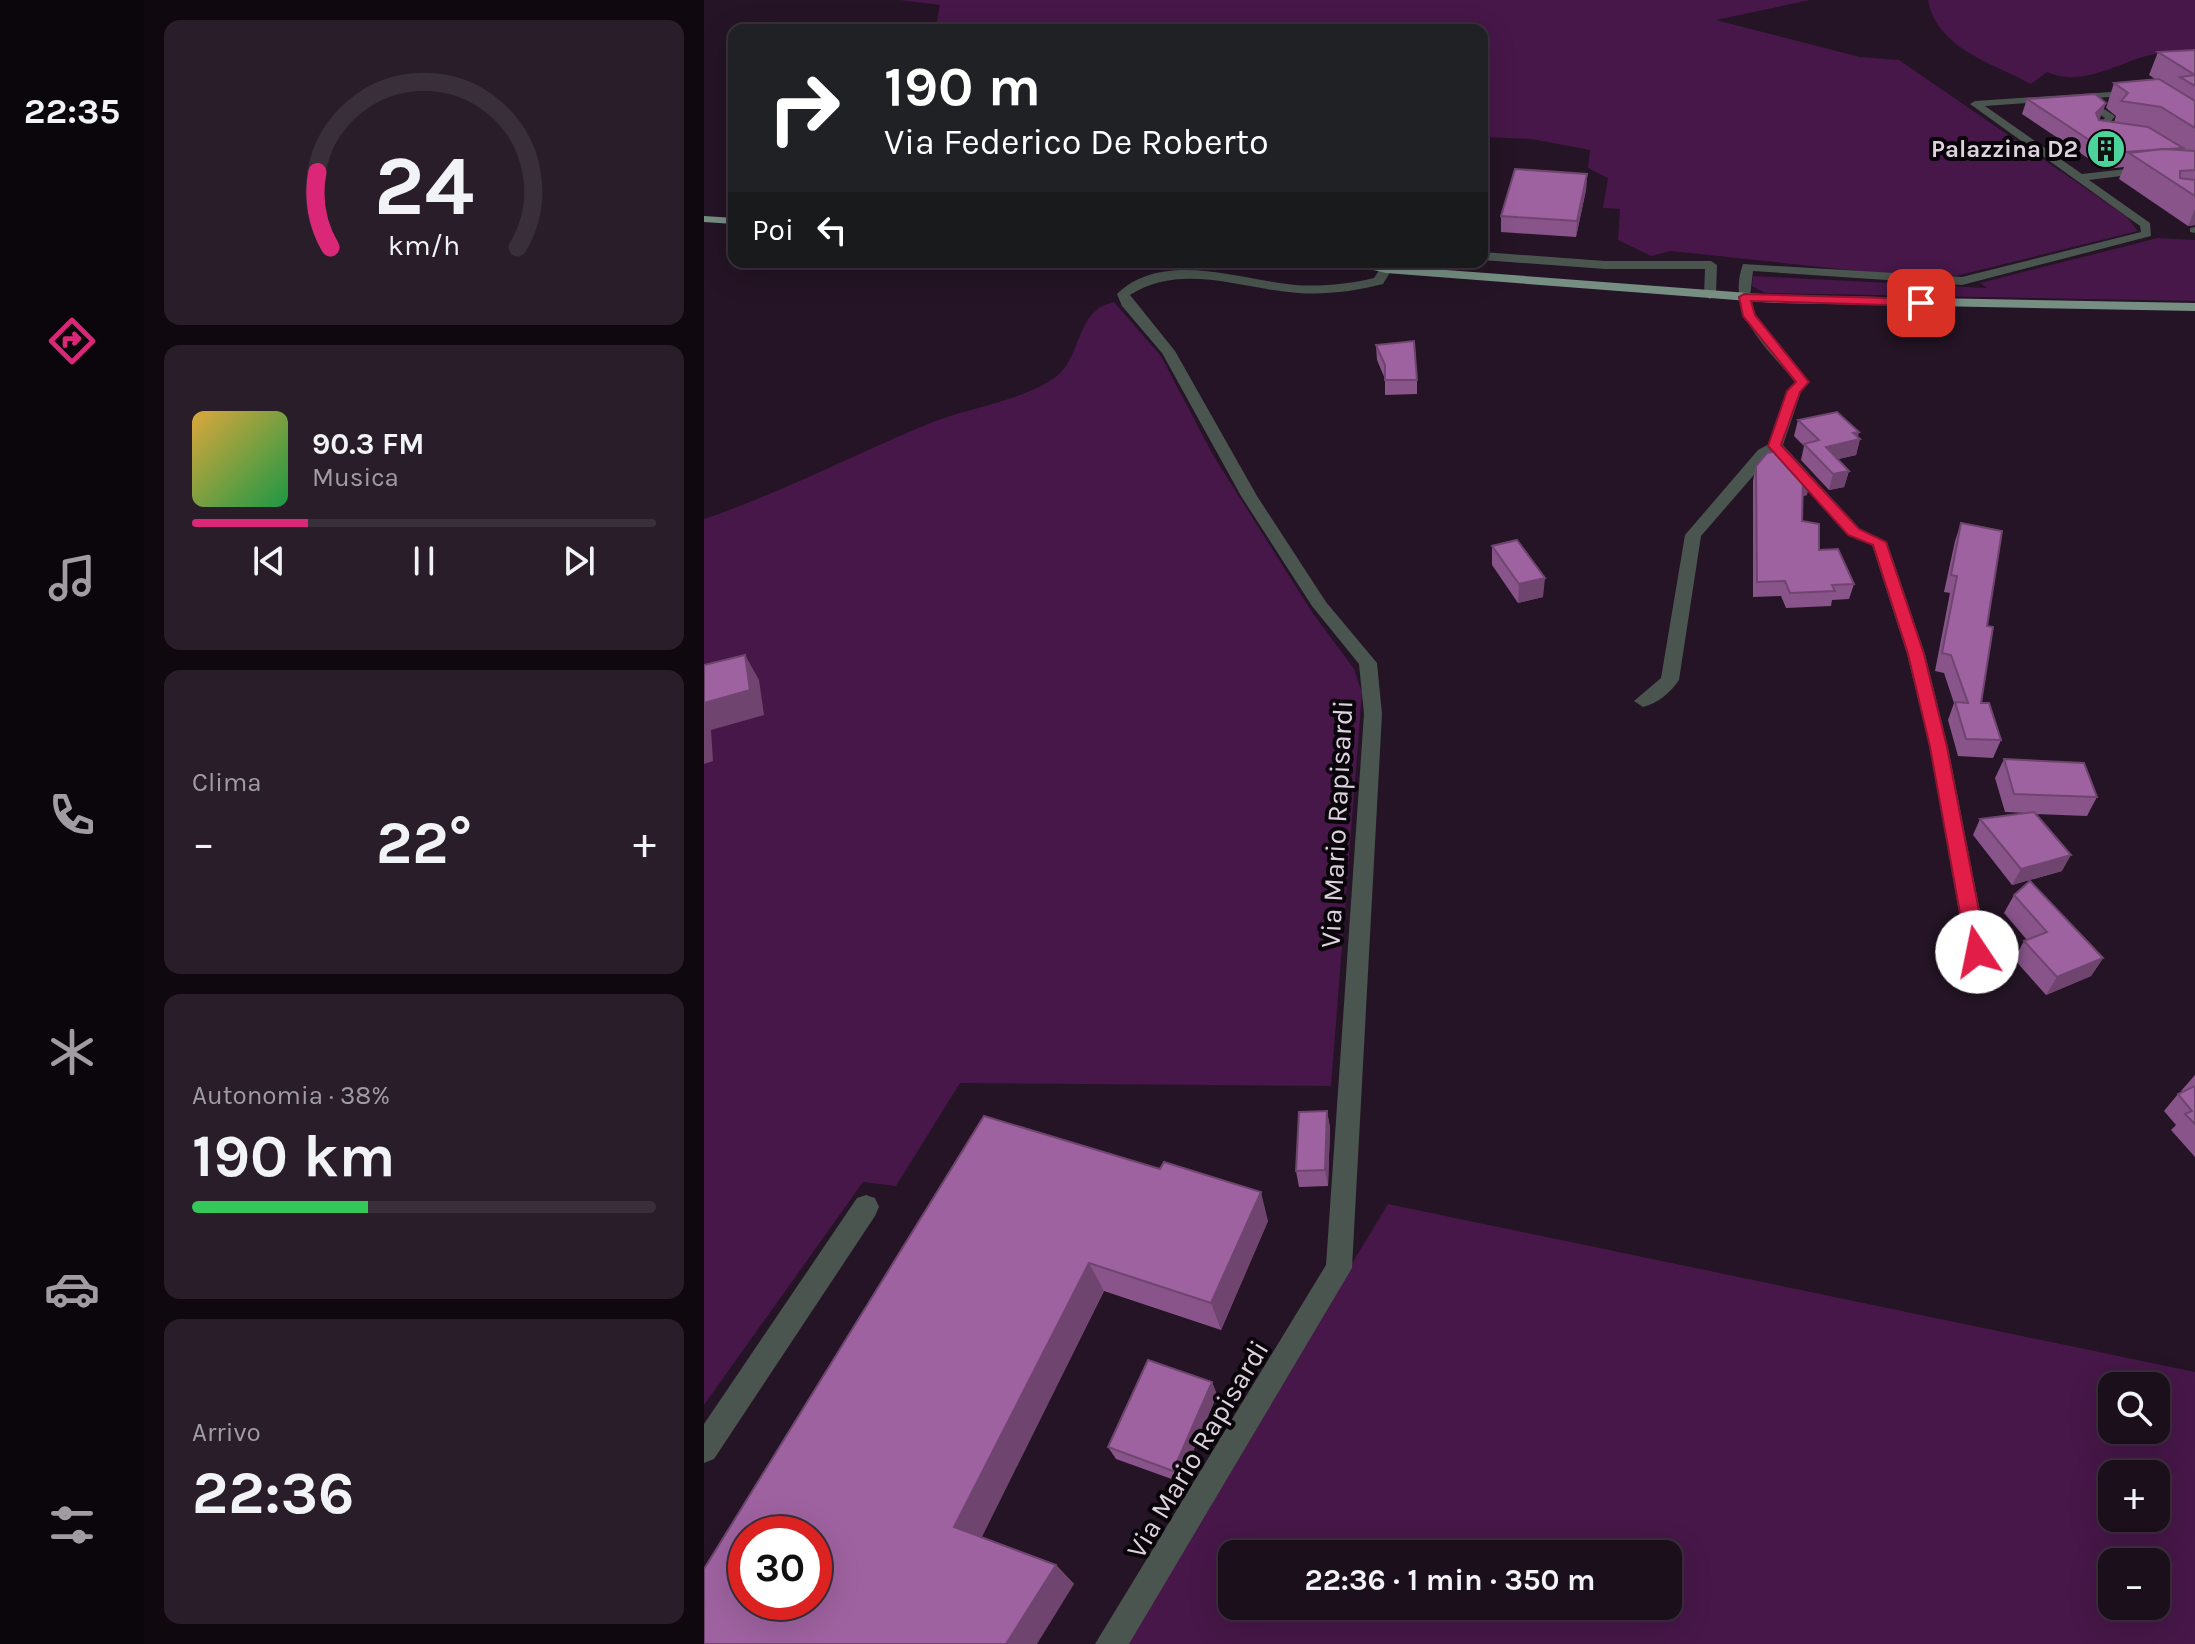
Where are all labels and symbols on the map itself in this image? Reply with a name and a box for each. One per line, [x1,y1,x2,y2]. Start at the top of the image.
building icon: Palazzina D2 [2085,128,2127,170]
place label: Palazzina D2 [1931,135,2078,163]
pin [1887,269,1955,337]
street label: Via Mario Rapisardi [1314,699,1359,949]
position arrow [1935,910,2019,994]
street label: Via Mario Rapisardi [1119,1334,1275,1564]
speed limit sign: 30 [728,1516,832,1620]

